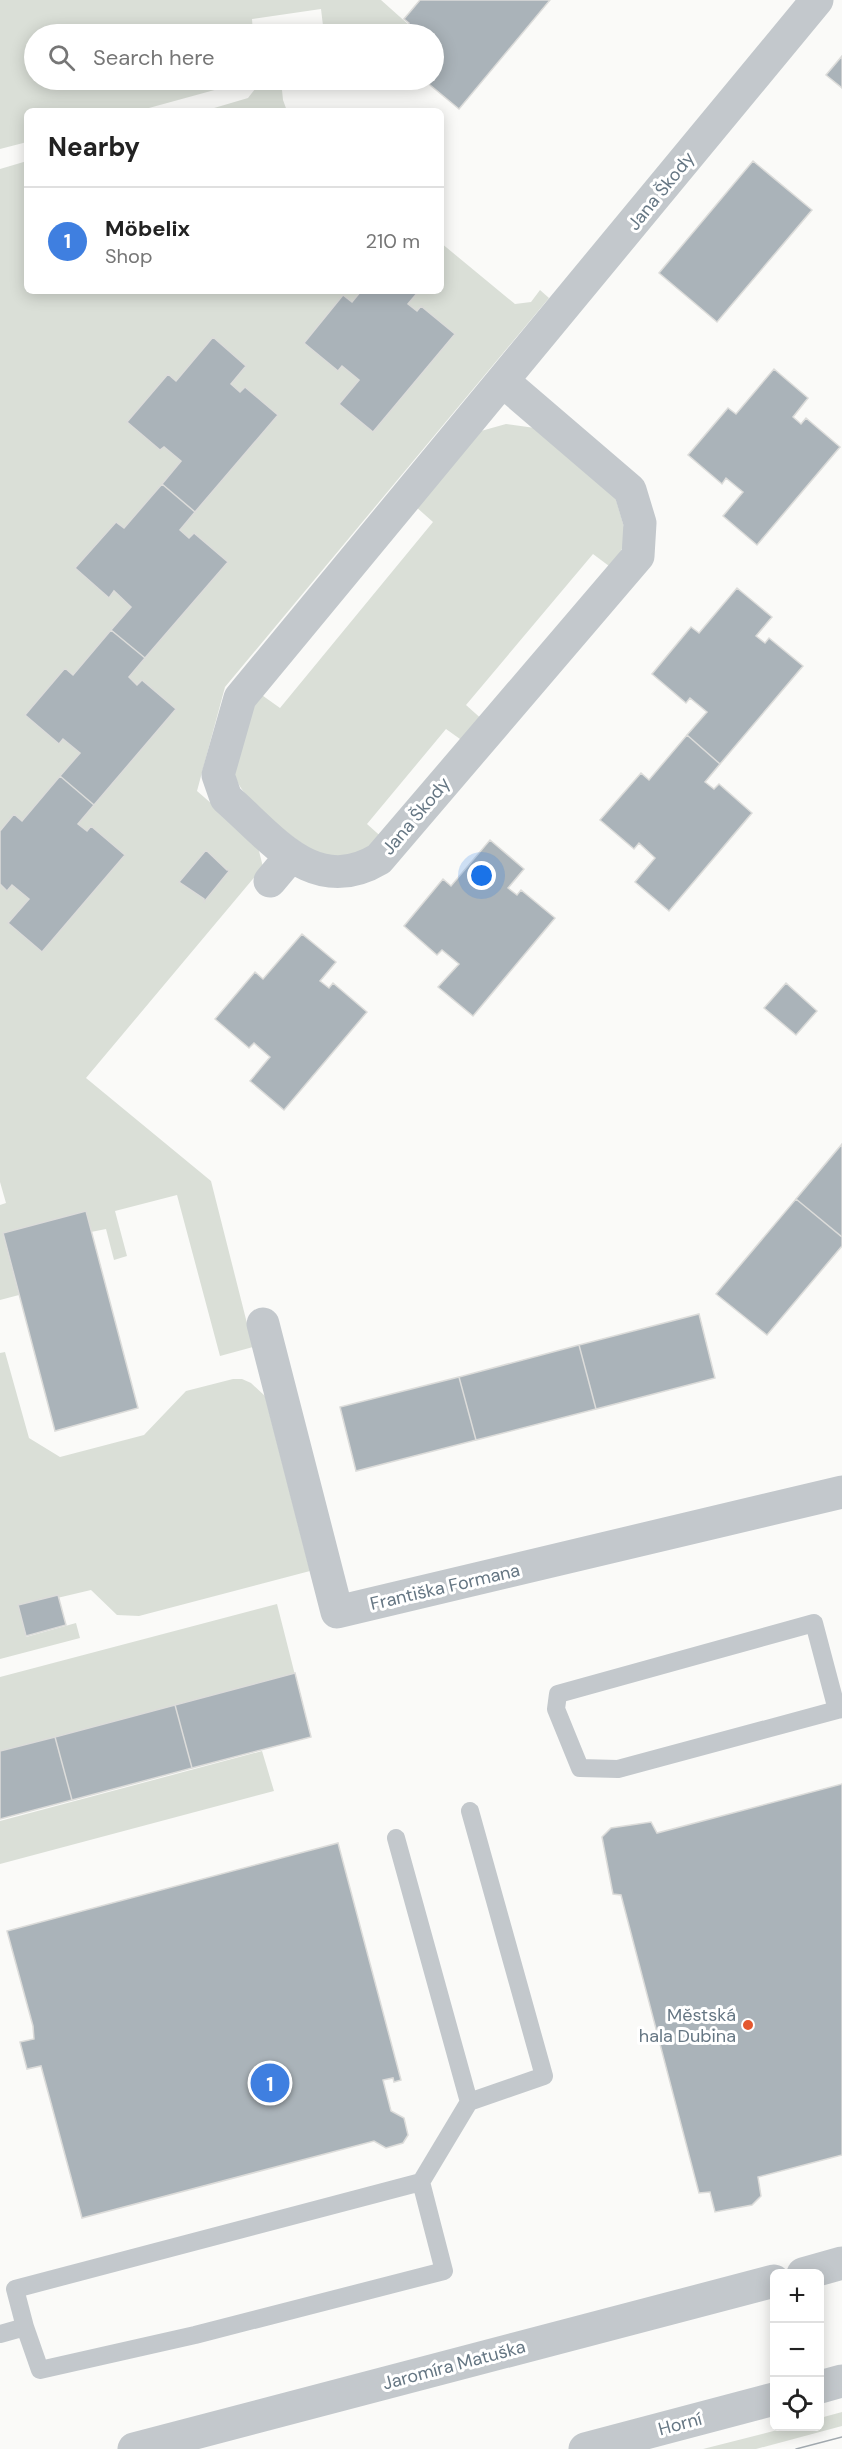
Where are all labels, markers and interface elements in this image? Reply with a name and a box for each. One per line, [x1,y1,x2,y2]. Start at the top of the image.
search box [24,24,444,90]
icon: search [45,41,78,74]
text: Search here [93,43,214,72]
text: Nearby [48,130,140,164]
street label: Jana Škody [622,147,700,235]
text: Möbelix [105,214,190,243]
text: 1 [64,228,71,254]
text: 210 m [365,228,420,254]
text: Shop [105,243,152,269]
street label: Jana Škody [376,772,456,860]
your location [467,861,496,890]
street label: Františka Formana [368,1558,522,1616]
place label: Městská hala Dubina [639,2003,736,2048]
marker: Městská hala Dubina [741,2018,755,2032]
pin: 1 [250,2060,290,2106]
map controls [770,2269,824,2431]
button: + [770,2269,824,2323]
button: − [770,2323,824,2377]
street label: Jaromíra Matuška [380,2334,528,2396]
button: locate [770,2377,824,2431]
street label: Horní [656,2407,704,2441]

